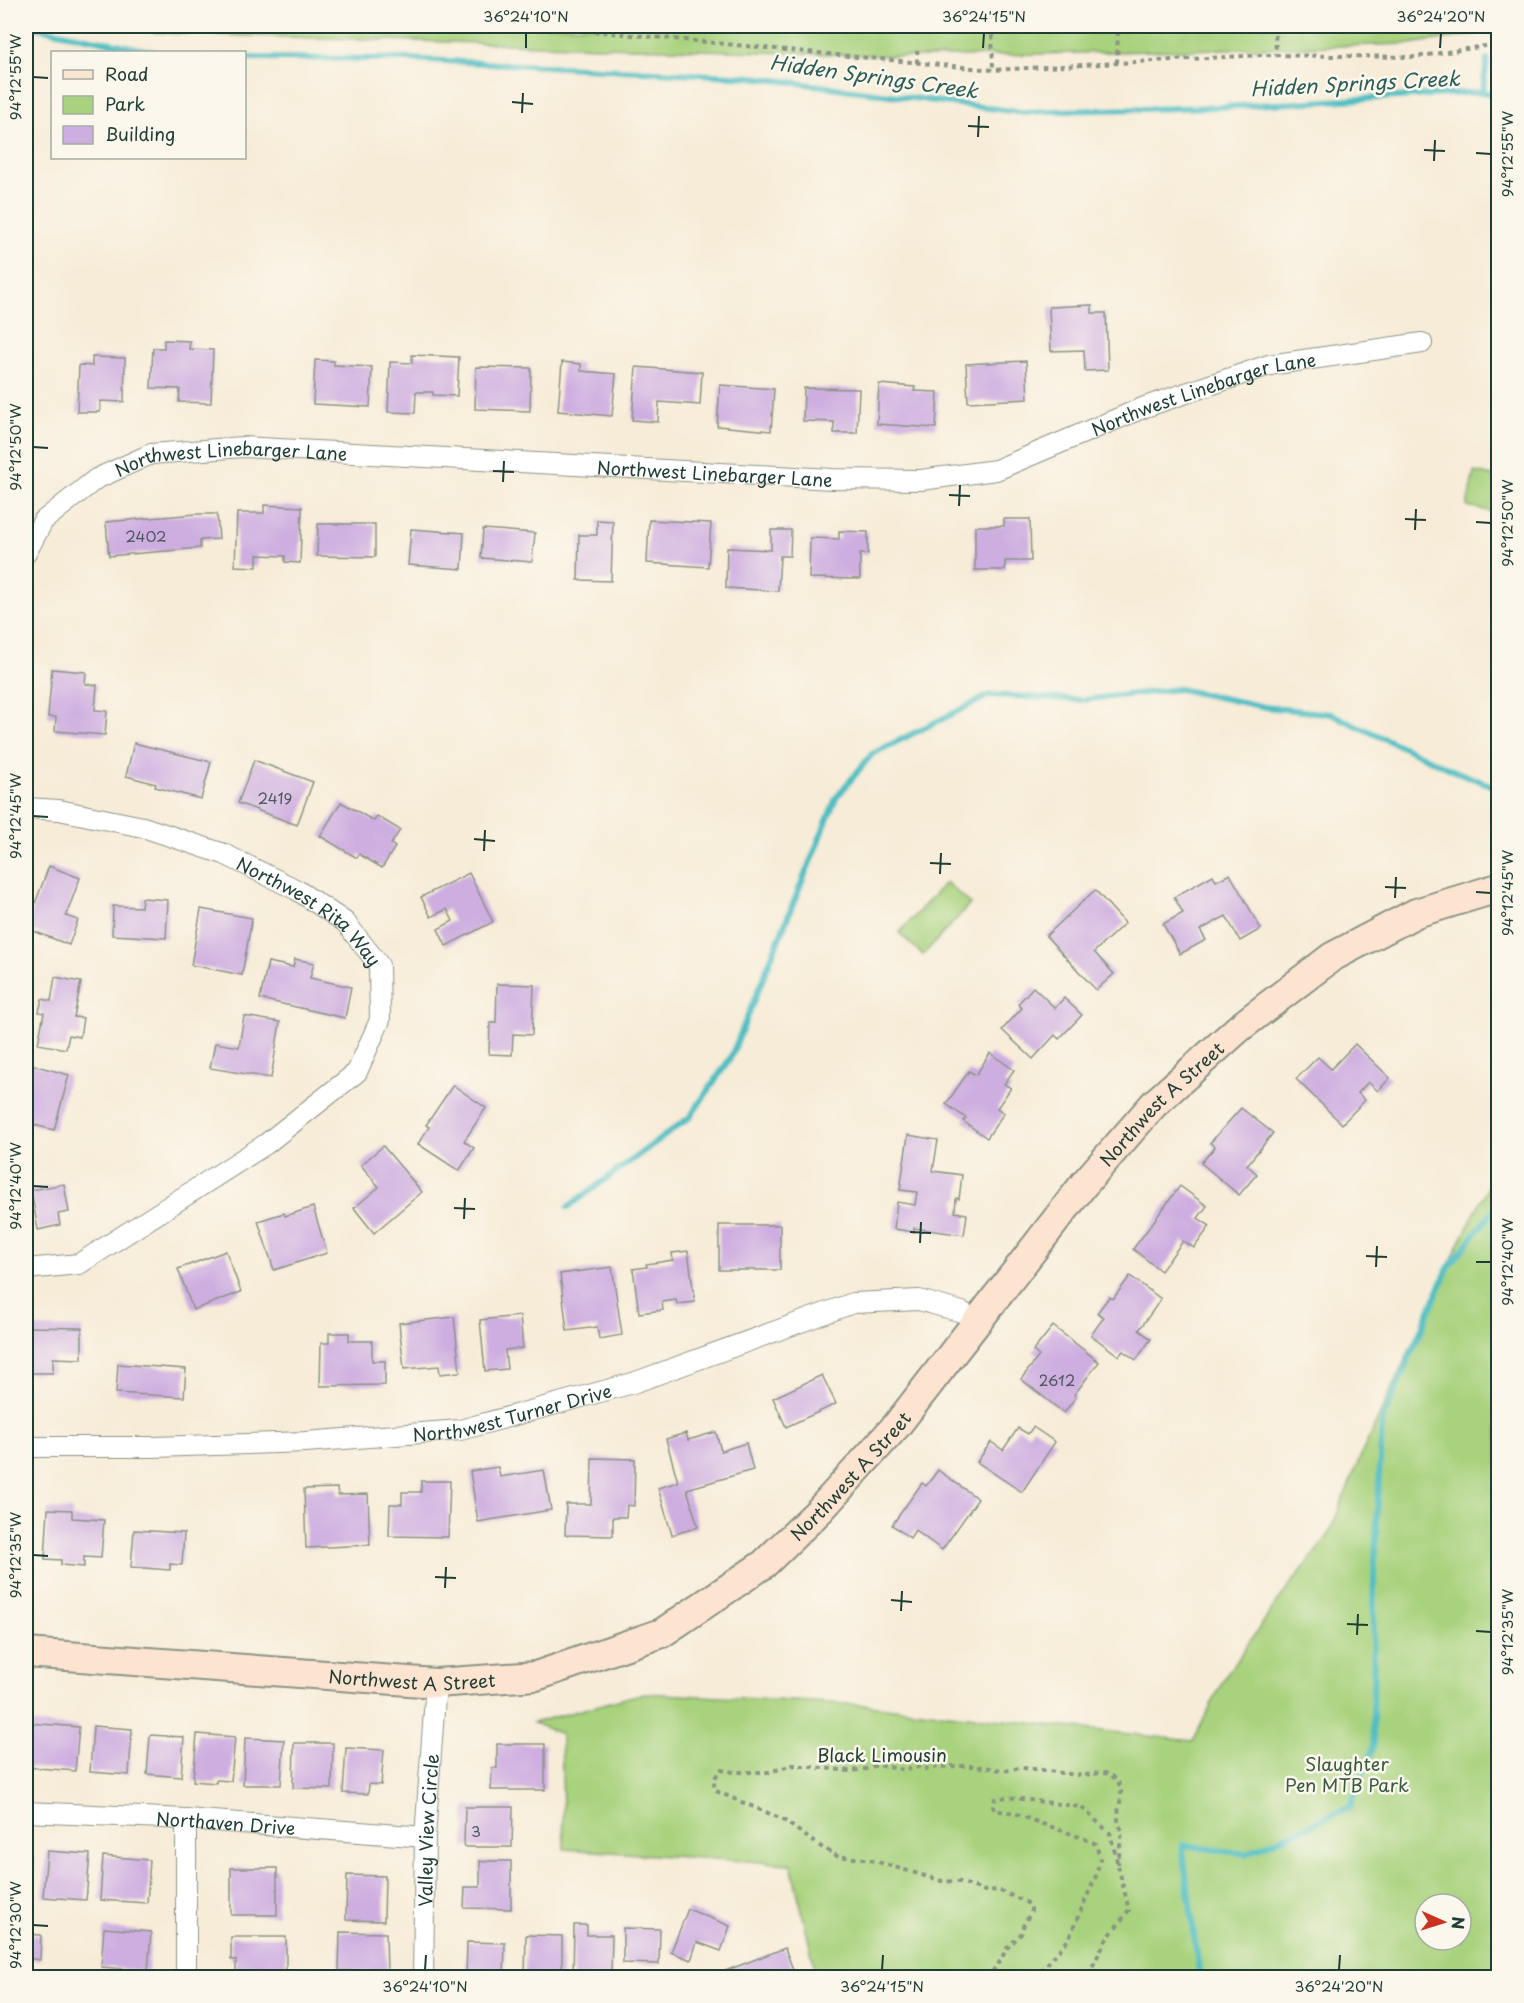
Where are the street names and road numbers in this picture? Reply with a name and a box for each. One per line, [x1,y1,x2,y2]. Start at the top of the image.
street label: Northwest Linebarger Lane [1087,345,1318,442]
street label: Northwest Linebarger Lane [110,433,348,482]
street label: Northwest Linebarger Lane [596,453,833,493]
street label: Northwest Rita Way [232,849,388,972]
street label: Northwest A Street [1092,1034,1229,1172]
street label: Northwest Turner Drive [412,1376,614,1447]
street label: Northwest A Street [783,1405,917,1546]
street label: Northwest A Street [328,1662,496,1697]
street label: Black Limousin [817,1741,947,1768]
street label: Valley View Circle [411,1753,444,1907]
street label: Northaven Drive [156,1804,296,1841]

